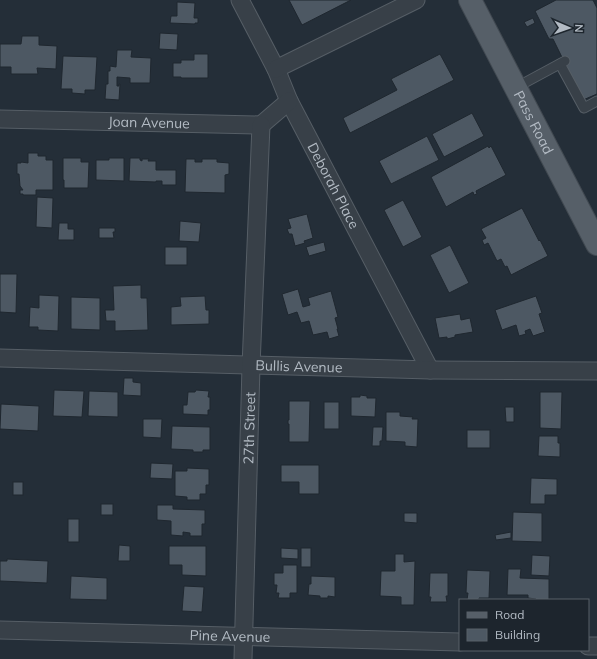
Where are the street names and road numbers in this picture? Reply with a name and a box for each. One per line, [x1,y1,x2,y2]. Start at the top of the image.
street label: Pass Road [510,88,558,157]
street label: Joan Avenue [108,112,190,132]
street label: Deborah Place [303,139,363,232]
street label: Bullis Avenue [255,356,343,377]
street label: 27th Street [239,392,259,464]
street label: Pine Avenue [189,626,271,646]

